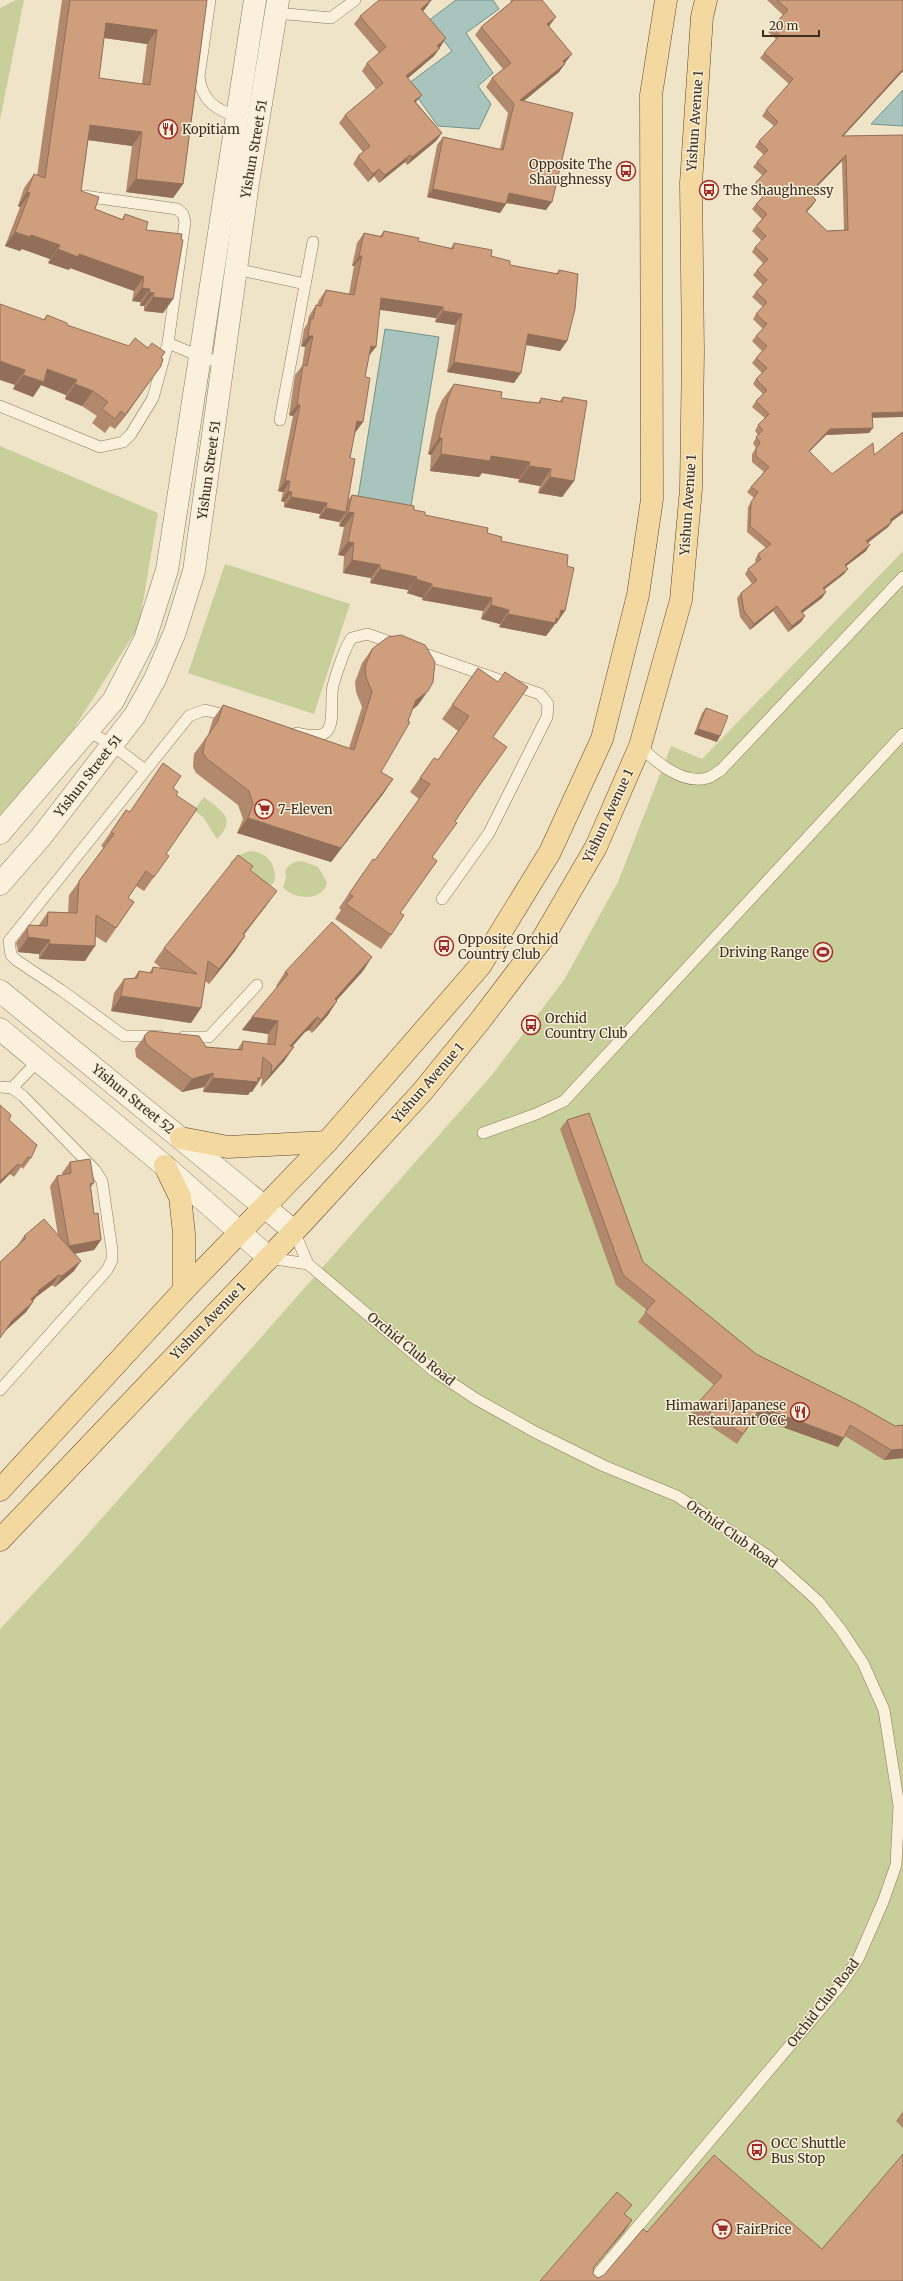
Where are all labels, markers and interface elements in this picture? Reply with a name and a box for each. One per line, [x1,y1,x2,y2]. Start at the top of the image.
scale bar [763,12,819,38]
text: 20 m [769,18,798,33]
street label: Yishun Avenue 1 [683,70,707,173]
street label: Yishun Street 51 [237,98,271,201]
restaurant icon: Kopitiam [157,118,179,140]
place label: Kopitiam [182,121,240,138]
place label: Opposite The Shaughnessy [529,156,612,188]
bus stop icon: Opposite The Shaughnessy [615,160,637,182]
bus stop icon: The Shaughnessy [698,179,720,201]
place label: The Shaughnessy [723,182,834,199]
street label: Yishun Street 51 [193,419,224,522]
street label: Yishun Avenue 1 [676,454,700,557]
street label: Yishun Street 51 [50,731,125,821]
street label: Yishun Avenue 1 [578,766,637,866]
supermarket icon: 7-Eleven [253,798,275,820]
place label: 7-Eleven [278,801,333,818]
place label: Opposite Orchid Country Club [458,931,558,963]
bus stop icon: Opposite Orchid Country Club [433,935,455,957]
sports icon: Driving Range [812,941,834,963]
place label: Driving Range [719,944,809,961]
place label: Orchid Country Club [545,1010,628,1042]
bus stop icon: Orchid Country Club [520,1014,542,1036]
street label: Yishun Avenue 1 [388,1039,468,1128]
street label: Yishun Street 52 [87,1060,178,1138]
street label: Yishun Avenue 1 [166,1279,249,1364]
street label: Orchid Club Road [364,1309,458,1390]
place label: Himawari Japanese Restaurant OCC [665,1397,786,1429]
restaurant icon: Himawari Japanese Restaurant OCC [789,1401,811,1423]
street label: Orchid Club Road [683,1496,781,1572]
street label: Orchid Club Road [783,1955,863,2051]
place label: OCC Shuttle Bus Stop [771,2135,846,2167]
bus stop icon: OCC Shuttle Bus Stop [746,2139,768,2161]
supermarket icon: FairPrice [711,2218,733,2240]
place label: FairPrice [736,2221,792,2238]

